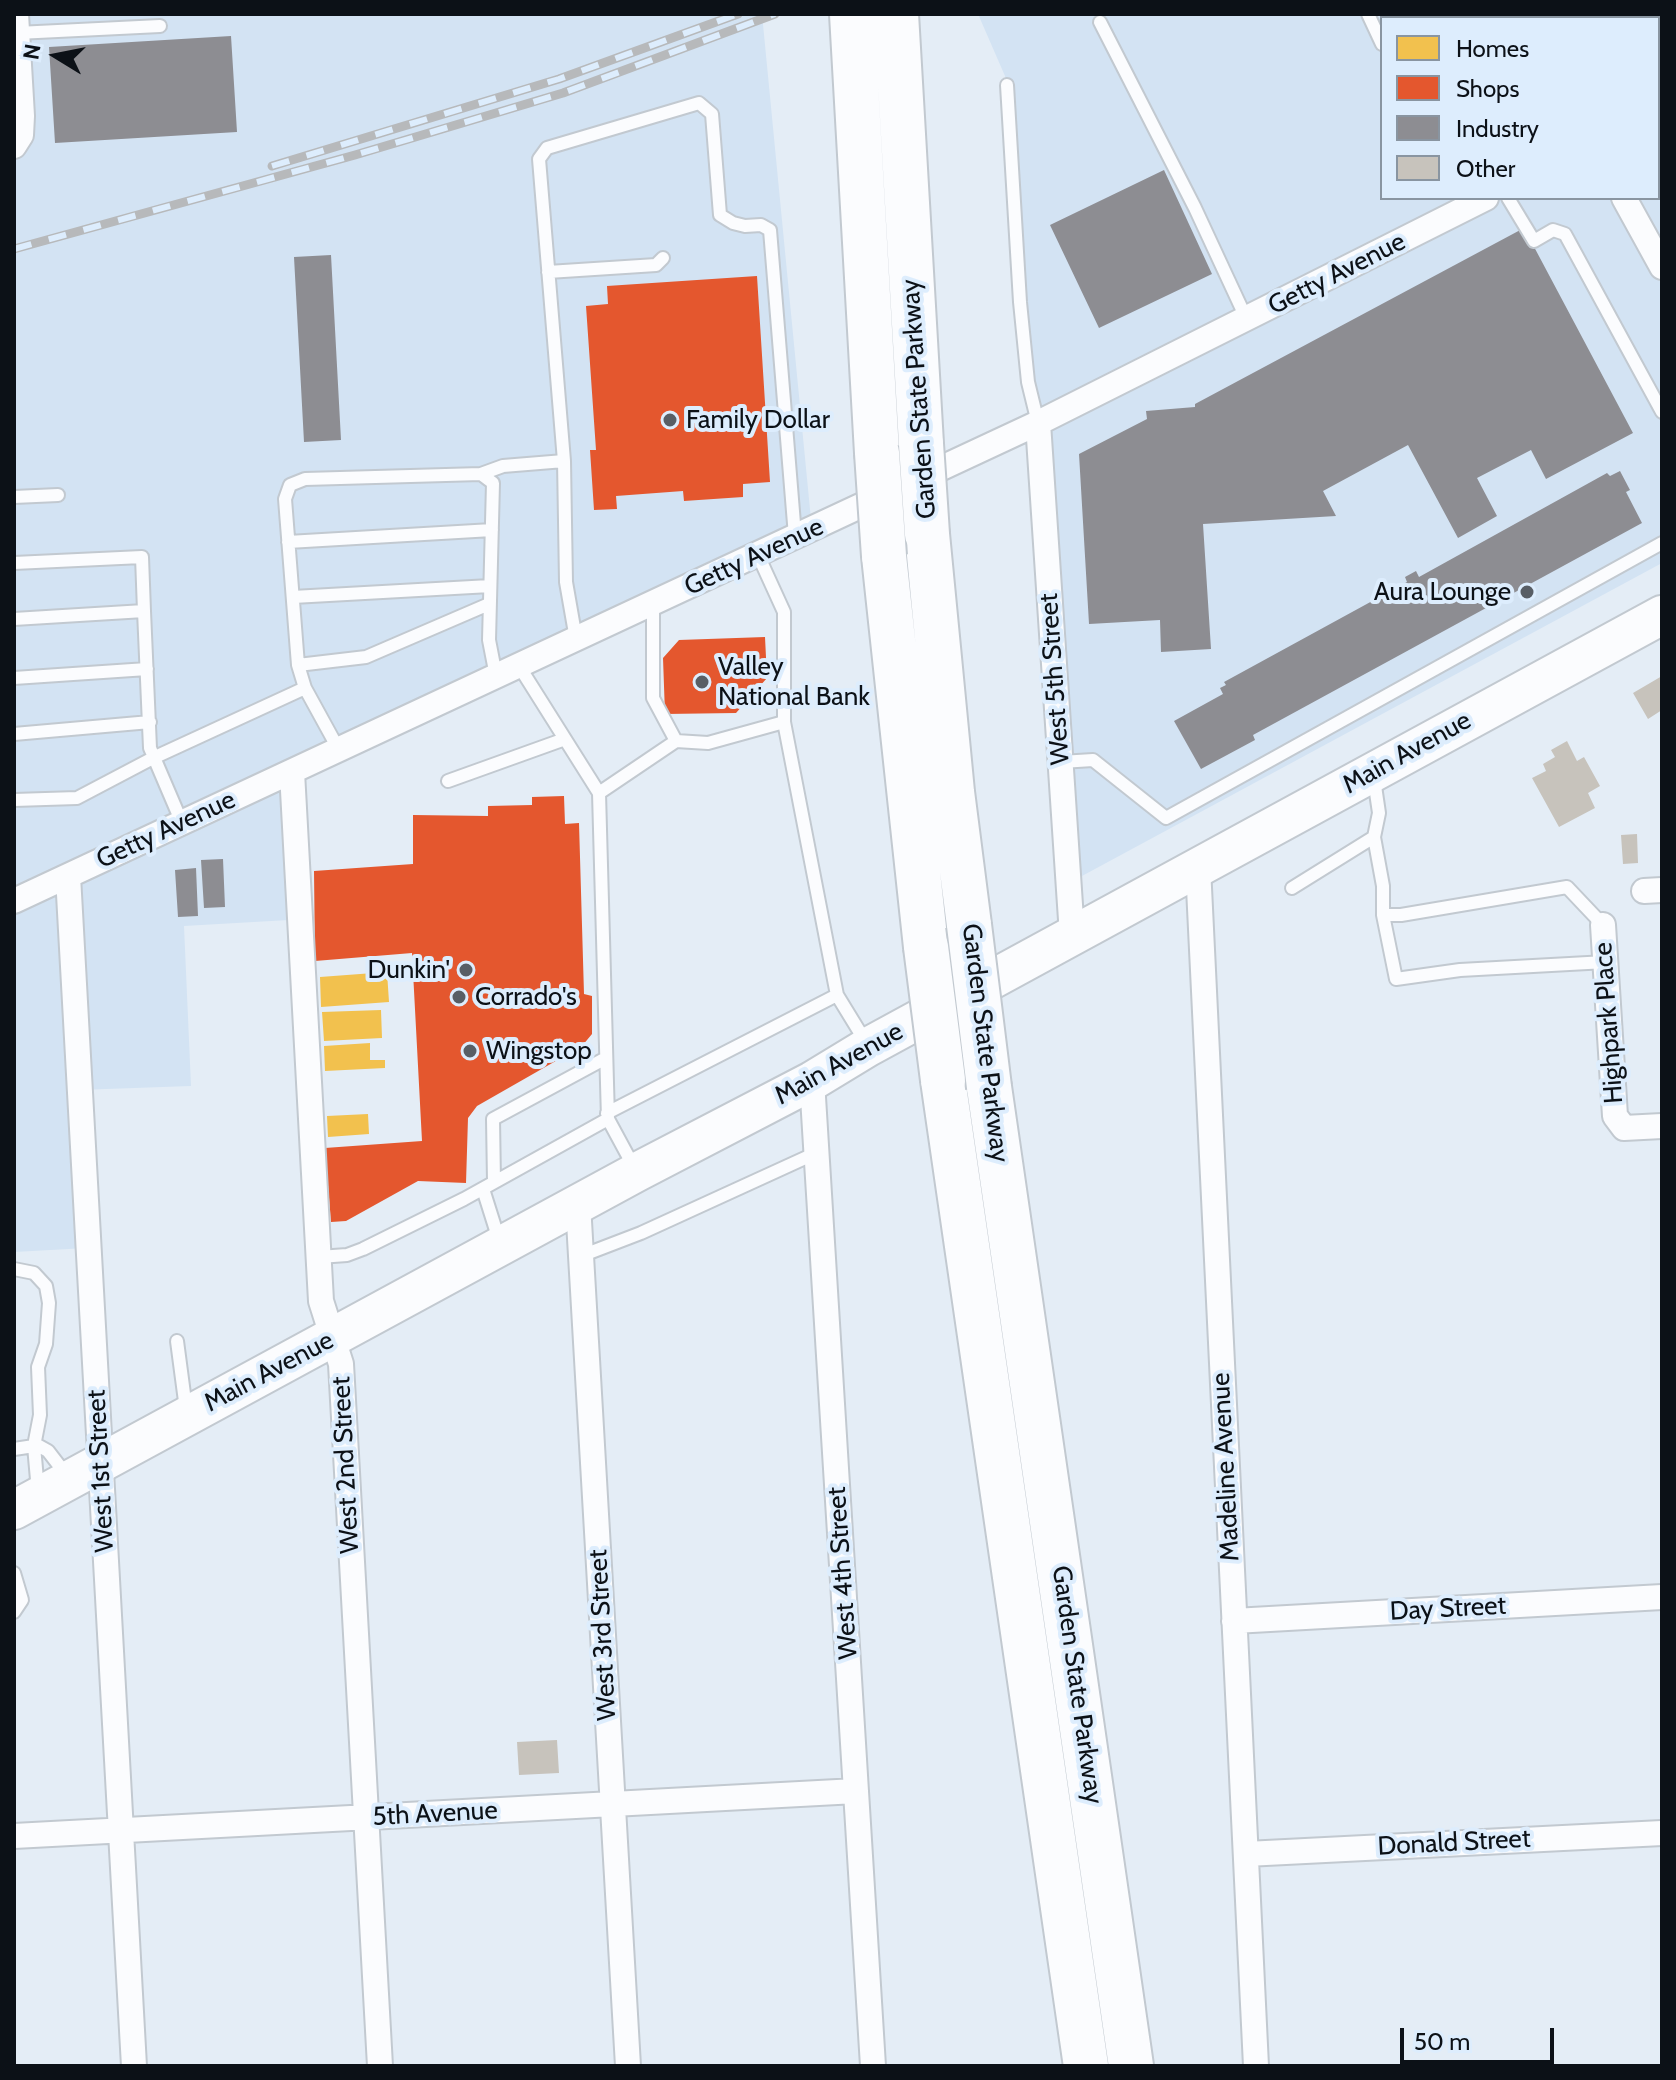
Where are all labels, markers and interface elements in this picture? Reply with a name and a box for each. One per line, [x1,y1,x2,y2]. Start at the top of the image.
north arrow [16,16,96,96]
legend [1380,16,1660,200]
text: Homes [1456,34,1529,63]
text: N [17,42,47,62]
text: Shops [1456,74,1519,103]
text: Industry [1456,114,1539,143]
text: Other [1456,154,1515,183]
street label: Getty Avenue [1263,226,1411,322]
street label: Garden State Parkway [895,278,943,520]
place label: Family Dollar [686,404,830,436]
marker: Family Dollar [661,411,679,429]
street label: Getty Avenue [680,511,828,603]
place label: Aura Lounge [1374,576,1511,608]
marker: Aura Lounge [1518,583,1536,601]
street label: West 5th Street [1033,592,1077,766]
place label: Valley National Bank [718,651,870,712]
marker: Valley National Bank [693,673,711,691]
street label: Main Avenue [1337,705,1477,801]
street label: Getty Avenue [92,784,240,876]
street label: Garden State Parkway [955,922,1015,1164]
street label: Highpark Place [1588,941,1630,1105]
place label: Dunkin' [367,954,450,986]
marker: Dunkin' [457,961,475,979]
place label: Corrado's [475,981,577,1013]
marker: Corrado's [450,988,468,1006]
street label: Main Avenue [769,1016,909,1112]
place label: Wingstop [486,1035,592,1067]
marker: Wingstop [461,1042,479,1060]
street label: Main Avenue [199,1325,339,1419]
street label: Madeline Avenue [1205,1372,1247,1562]
street label: West 2nd Street [326,1376,366,1554]
street label: West 1st Street [81,1389,121,1553]
street label: West 4th Street [821,1486,865,1660]
street label: West 3rd Street [583,1549,623,1721]
street label: Garden State Parkway [1045,1564,1109,1806]
street label: Day Street [1389,1590,1507,1628]
street label: 5th Avenue [372,1795,498,1833]
street label: Donald Street [1377,1823,1531,1863]
scale bar [1404,2012,1558,2062]
text: 50 m [1414,2027,1470,2056]

